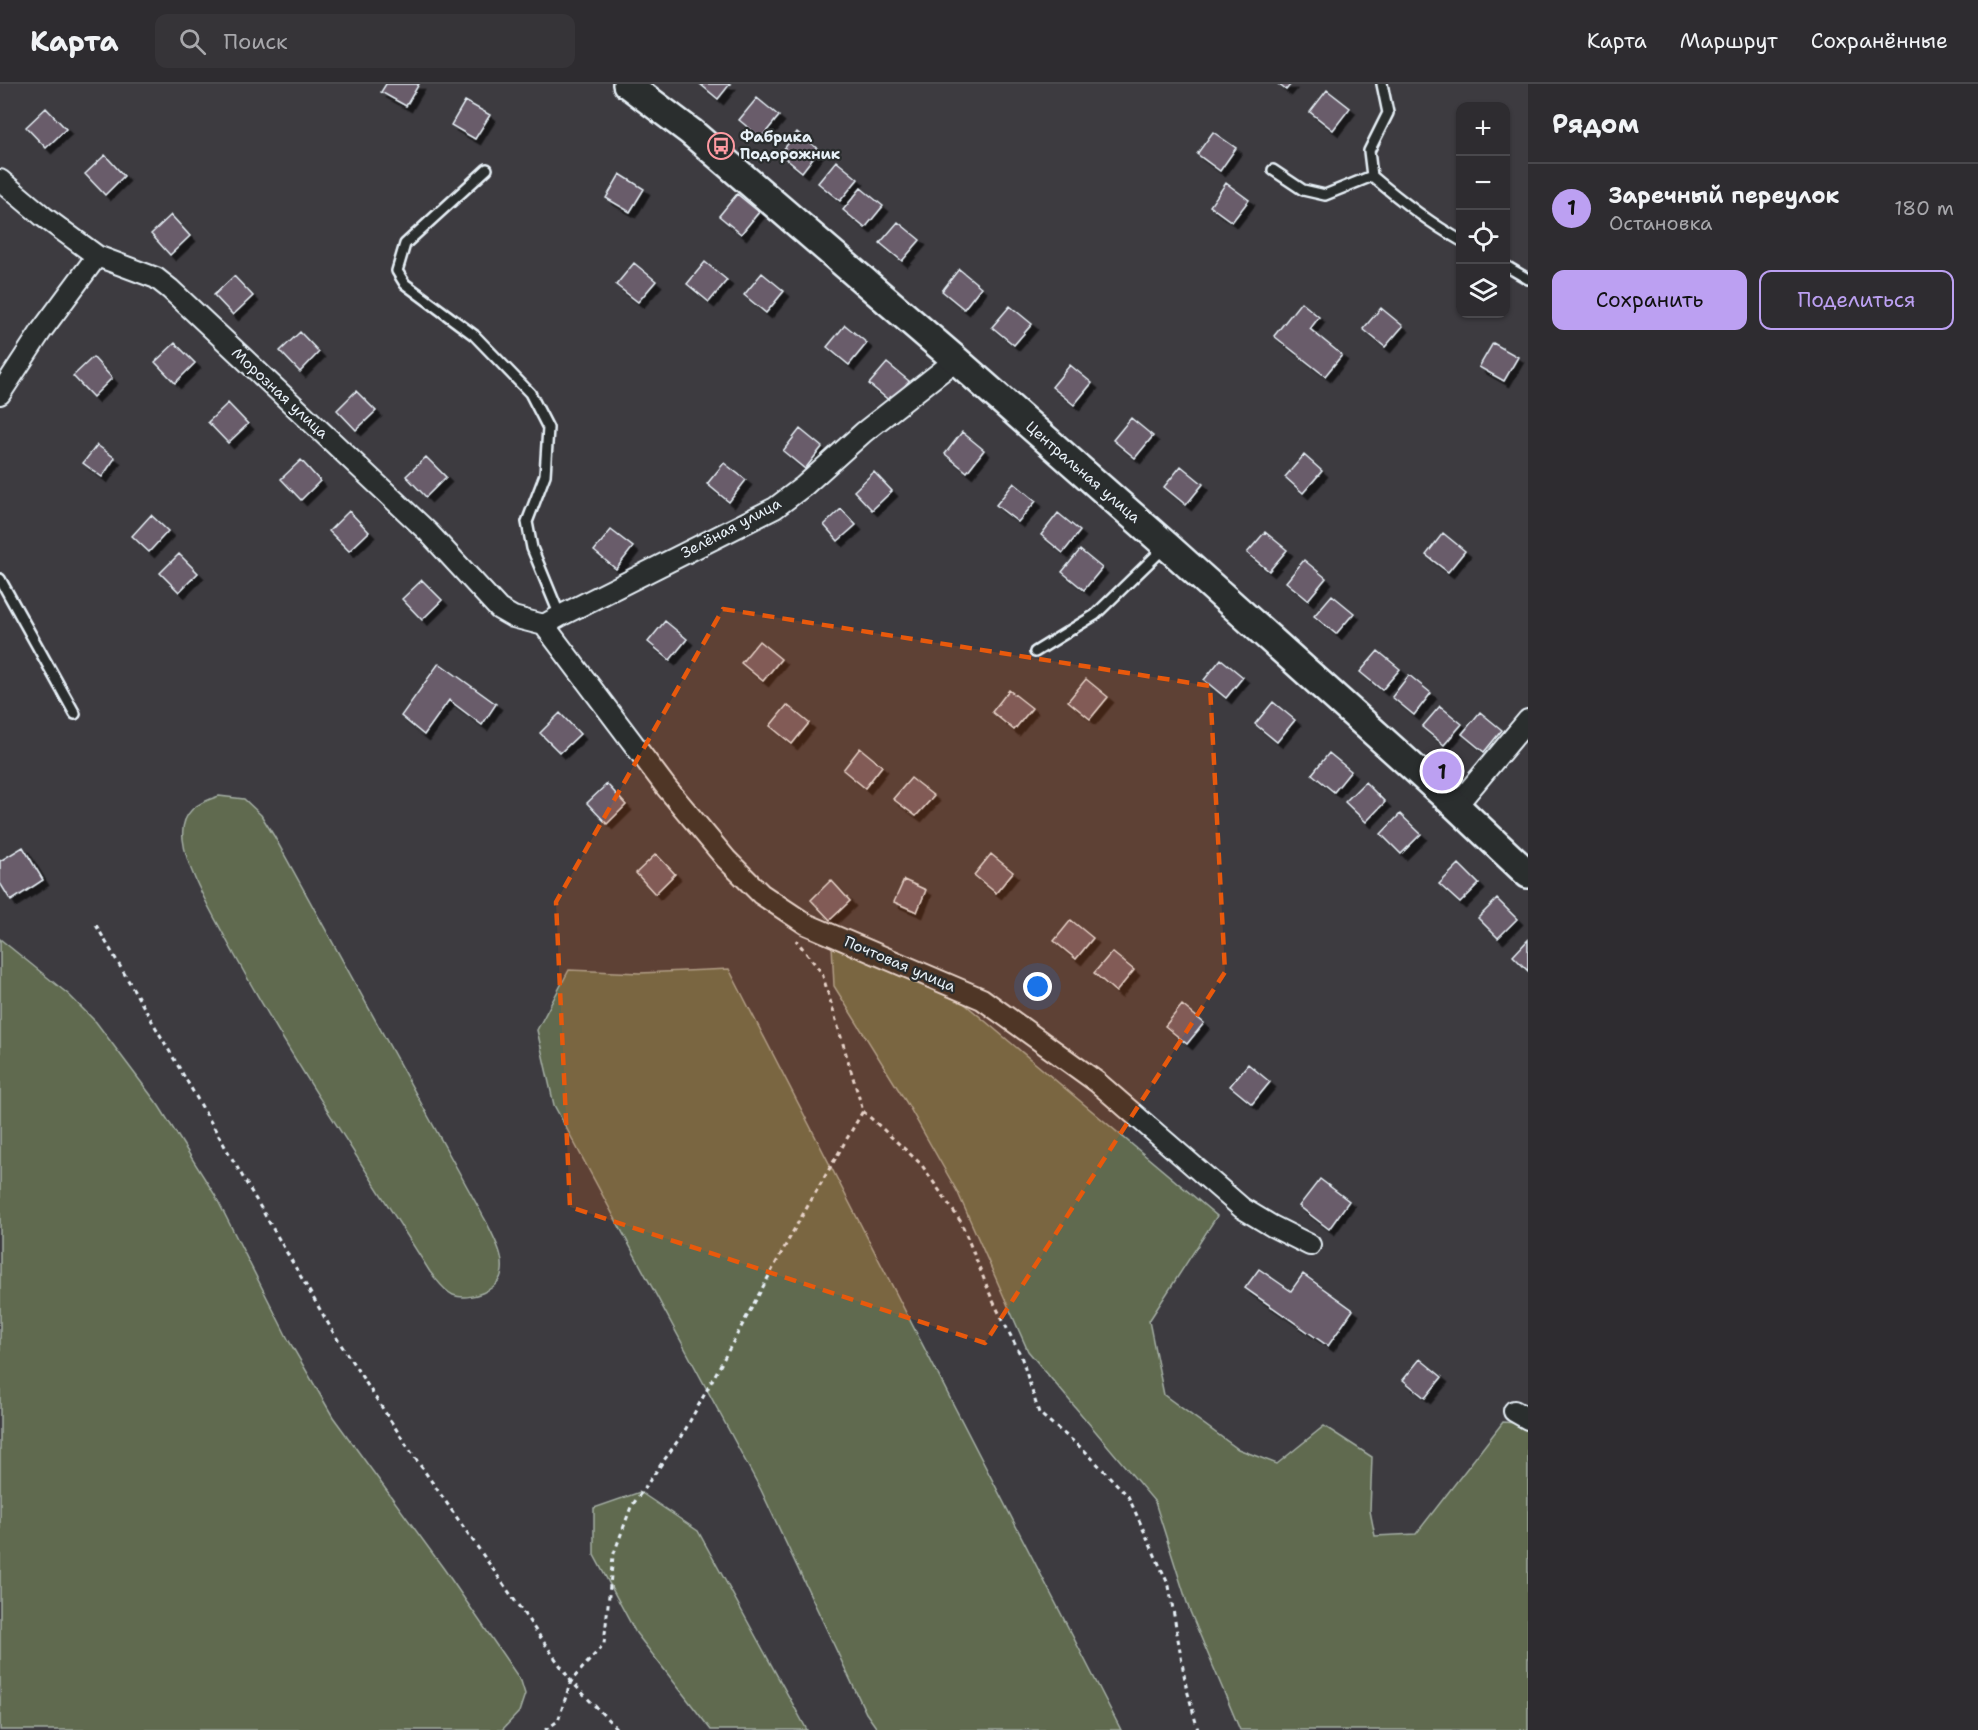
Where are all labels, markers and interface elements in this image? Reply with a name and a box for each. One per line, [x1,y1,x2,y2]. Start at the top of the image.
search box [155,14,575,68]
text: Карта [30,22,119,60]
icon: search [176,25,209,58]
text: Поиск [224,27,288,56]
text: Карта [1587,27,1647,55]
text: Маршрут [1680,27,1778,55]
text: Сохранённые [1811,27,1948,55]
map controls [1456,102,1510,318]
button: + [1456,102,1510,156]
text: Рядом [1552,106,1639,141]
place label: Фабрика Подорожник [740,127,841,164]
bus stop icon: Фабрика Подорожник [706,131,736,161]
button: − [1456,156,1510,210]
text: Заречный переулок [1609,181,1839,210]
text: 1 [1567,195,1576,221]
text: 180 m [1894,195,1954,221]
button: locate [1456,210,1510,264]
text: Остановка [1609,210,1713,236]
button: layers [1456,264,1510,318]
button: Сохранить [1552,270,1747,330]
button: Поделиться [1759,270,1954,330]
street label: Морозная улица [227,343,333,443]
street label: Центральная улица [1021,417,1145,528]
street label: Зелёная улица [677,493,785,563]
pin: 1 [1422,748,1462,794]
street label: Почтовая улица [841,932,959,997]
your location [1023,972,1052,1001]

